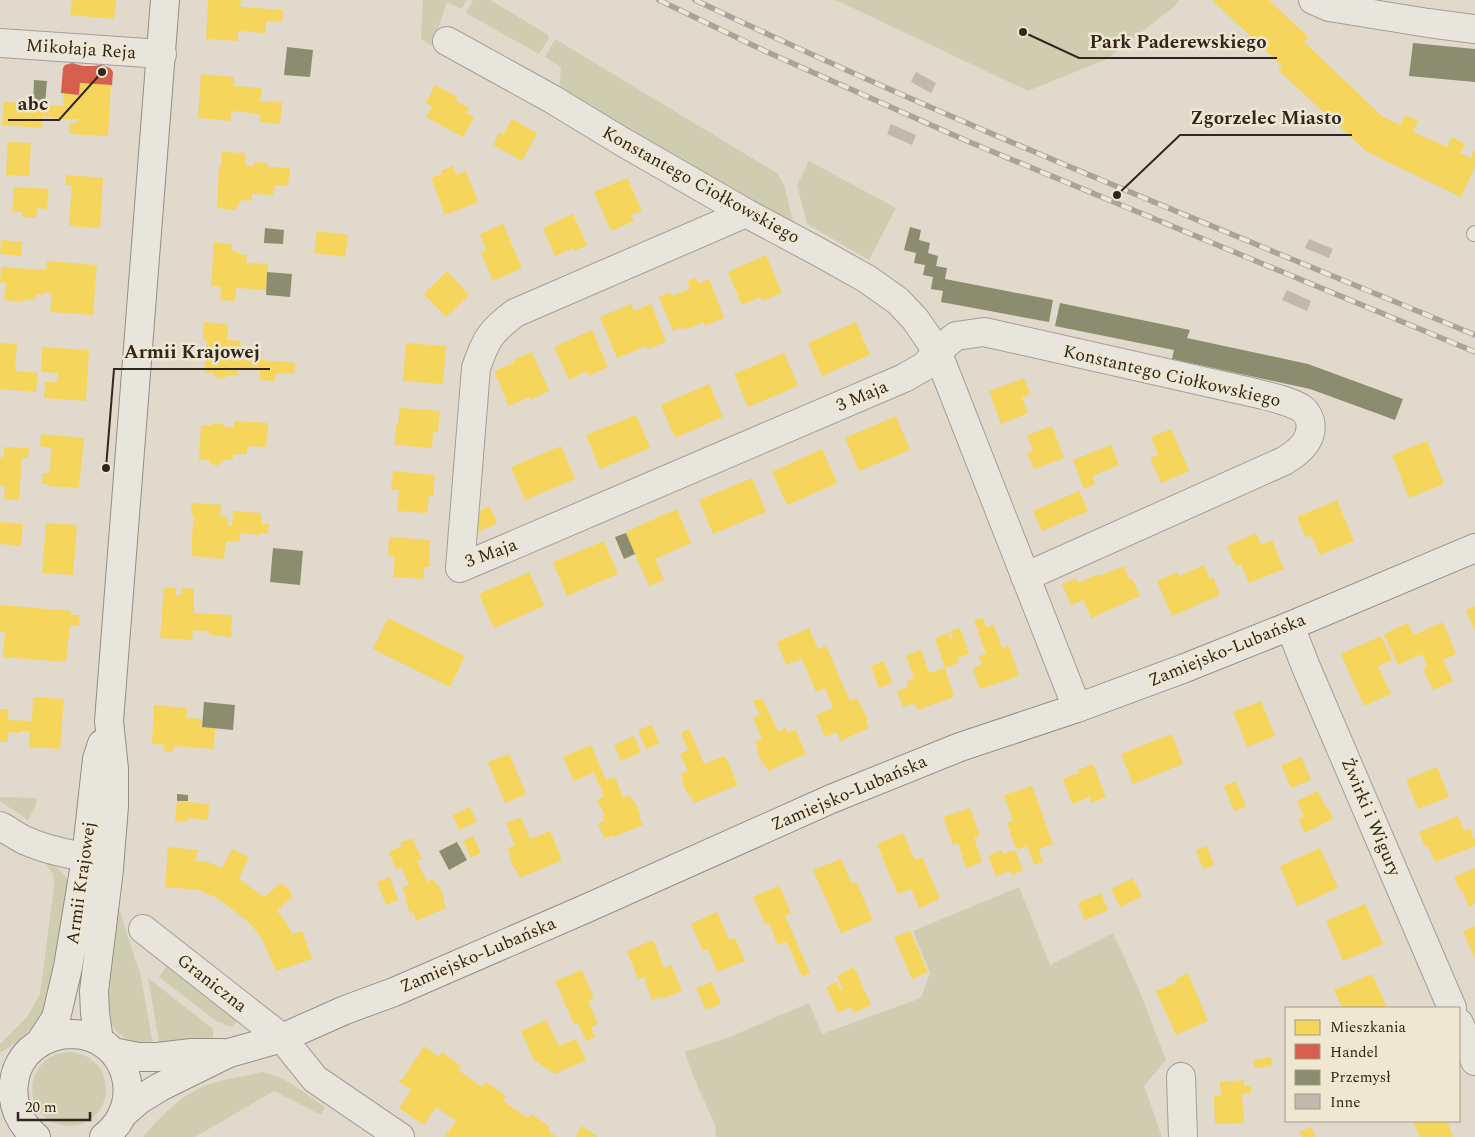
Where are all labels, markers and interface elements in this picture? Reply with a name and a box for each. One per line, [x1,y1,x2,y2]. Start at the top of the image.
callout: Park Paderewskiego [1079,24,1277,58]
text: Park Paderewskiego [1089,28,1267,57]
street label: Mikołaja Reja [25,32,137,66]
callout: abc [8,86,59,120]
text: abc [18,90,48,119]
callout: Zgorzelec Miasto [1180,101,1352,135]
text: Zgorzelec Miasto [1190,104,1342,133]
street label: Konstantego Ciołkowskiego [597,119,805,251]
callout: Armii Krajowej [114,335,270,369]
text: Armii Krajowej [124,338,260,367]
street label: Konstantego Ciołkowskiego [1060,338,1284,414]
street label: 3 Maja [832,373,892,419]
street label: 3 Maja [461,531,521,575]
street label: Zamiejsko-Lubańska [1144,606,1310,694]
street label: Zamiejsko-Lubańska [767,748,931,838]
street label: Żwirki i Wigury [1334,754,1409,882]
street label: Armii Krajowej [59,820,103,946]
street label: Zamiejsko-Lubańska [396,910,560,1000]
street label: Graniczna [171,947,253,1019]
legend [1285,1007,1460,1122]
text: Mieszkania [1330,1016,1407,1039]
text: Handel [1330,1041,1378,1064]
text: Przemysł [1330,1066,1391,1089]
scale bar [18,1090,90,1122]
text: Inne [1330,1091,1361,1114]
text: 20 m [25,1096,57,1119]

